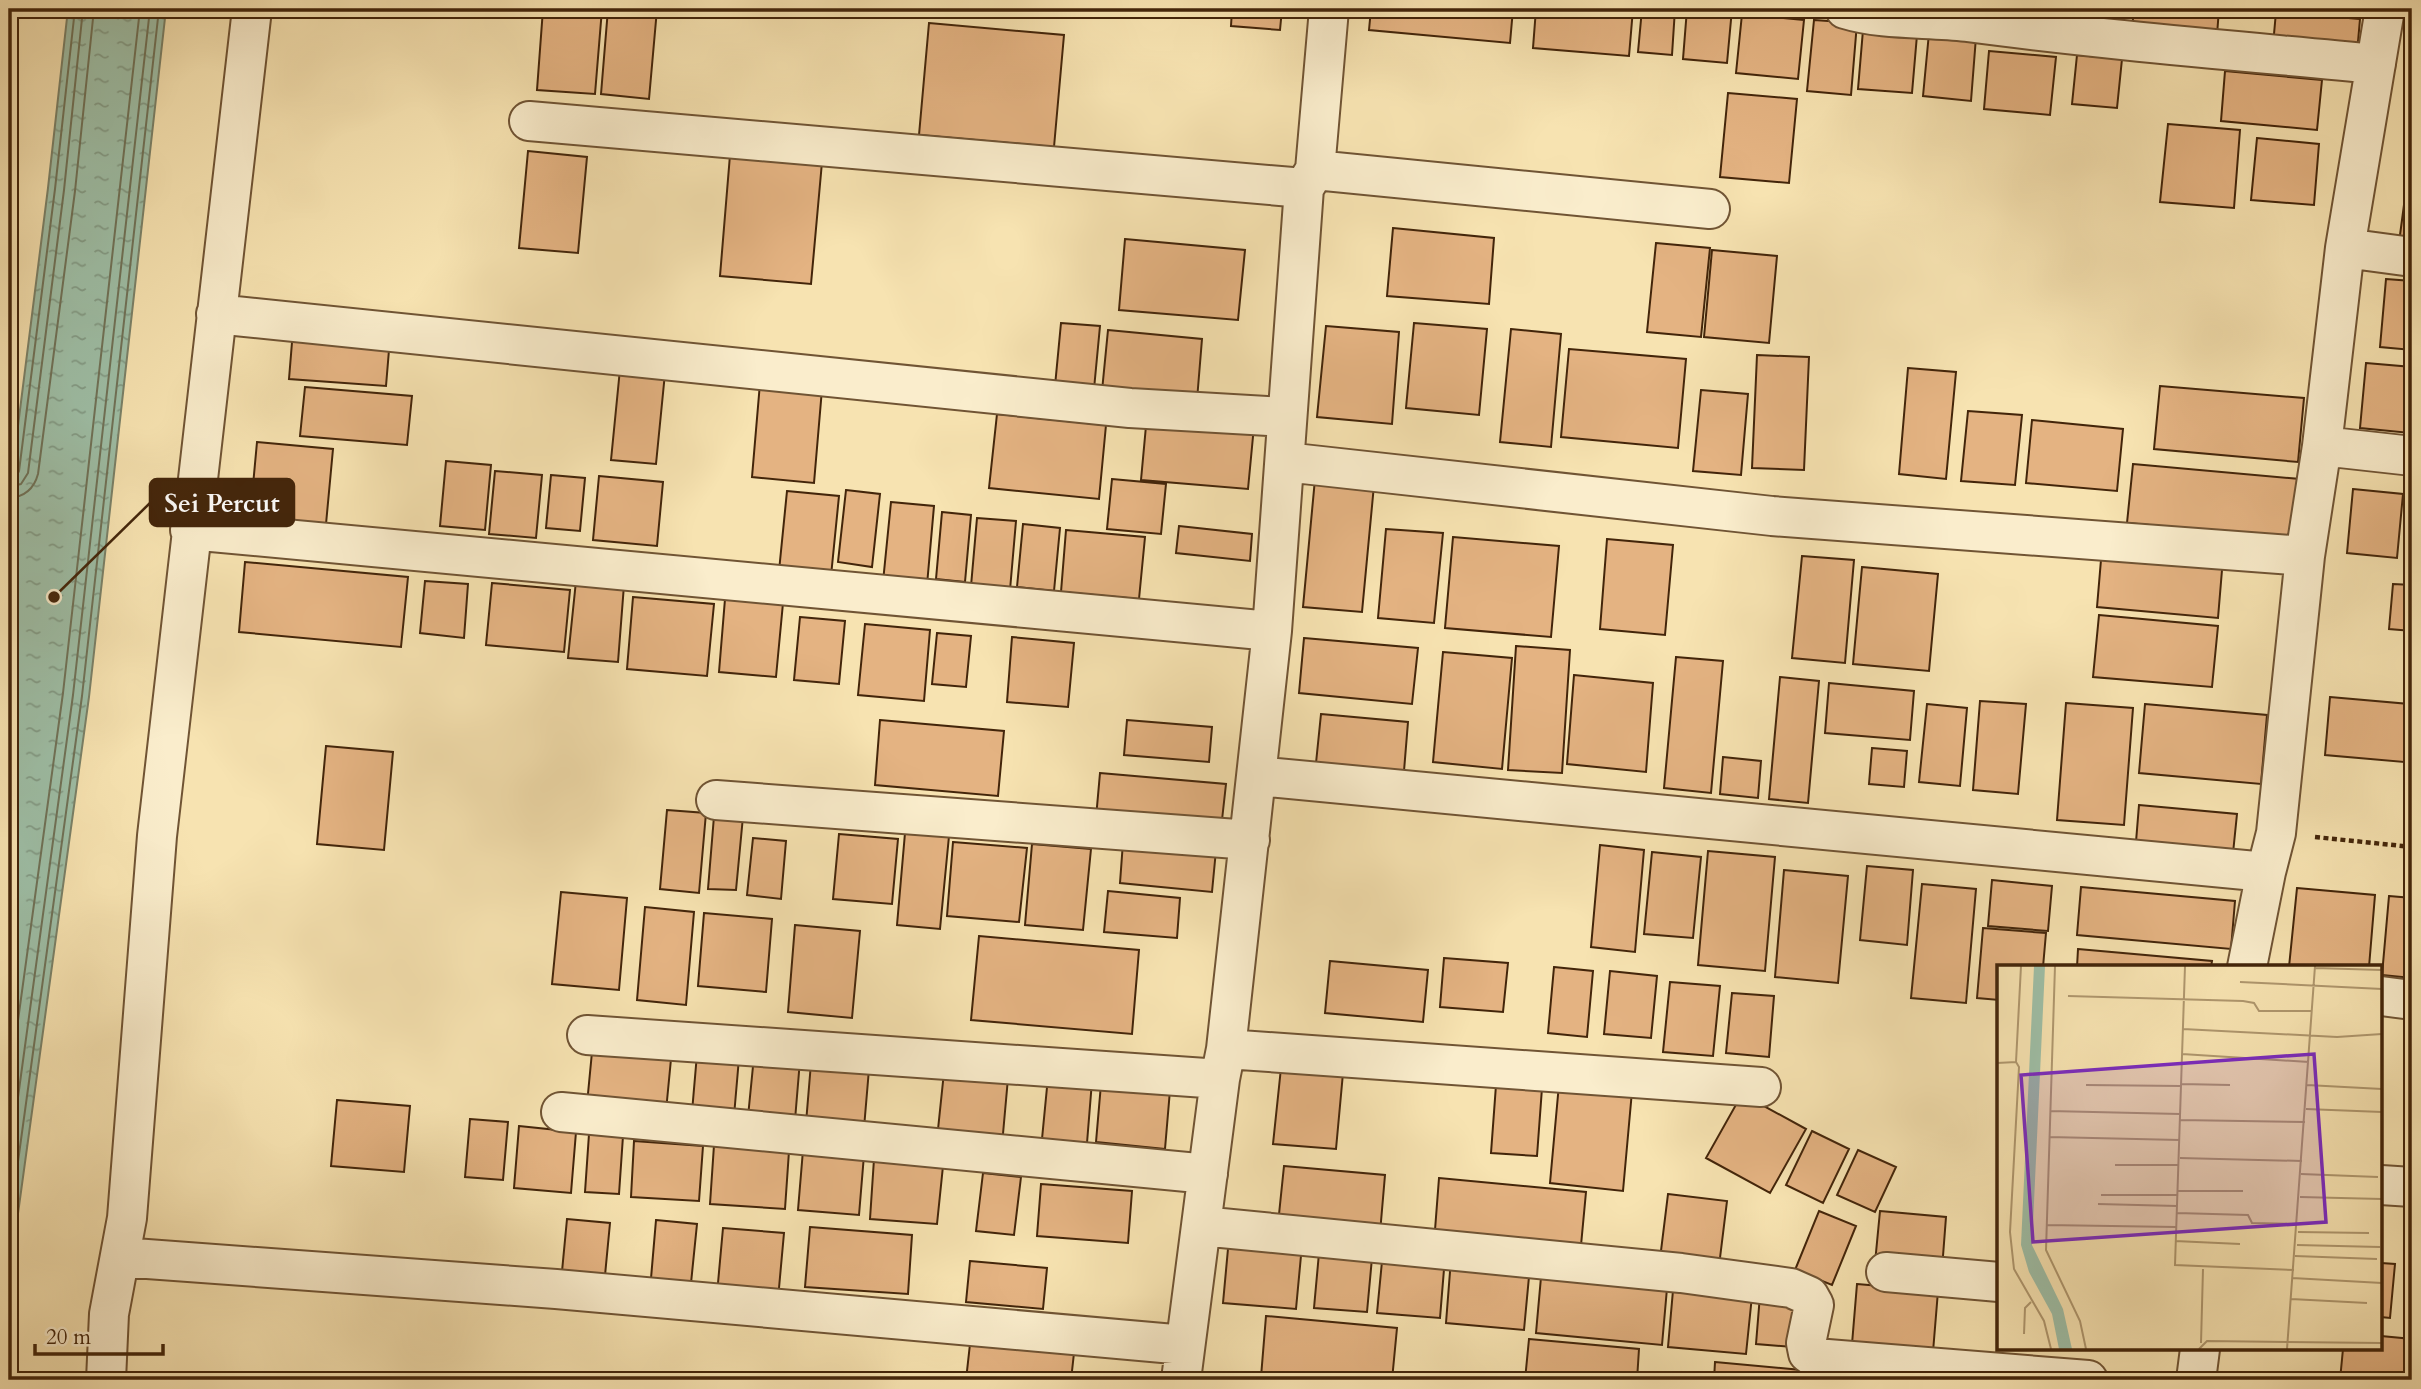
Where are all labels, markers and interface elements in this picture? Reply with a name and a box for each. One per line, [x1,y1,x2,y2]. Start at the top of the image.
callout: Sei Percut [150,479,294,526]
text: Sei Percut [164,486,280,521]
inset map [1997,965,2382,1350]
scale bar [35,1312,163,1356]
text: 20 m [46,1323,91,1352]

